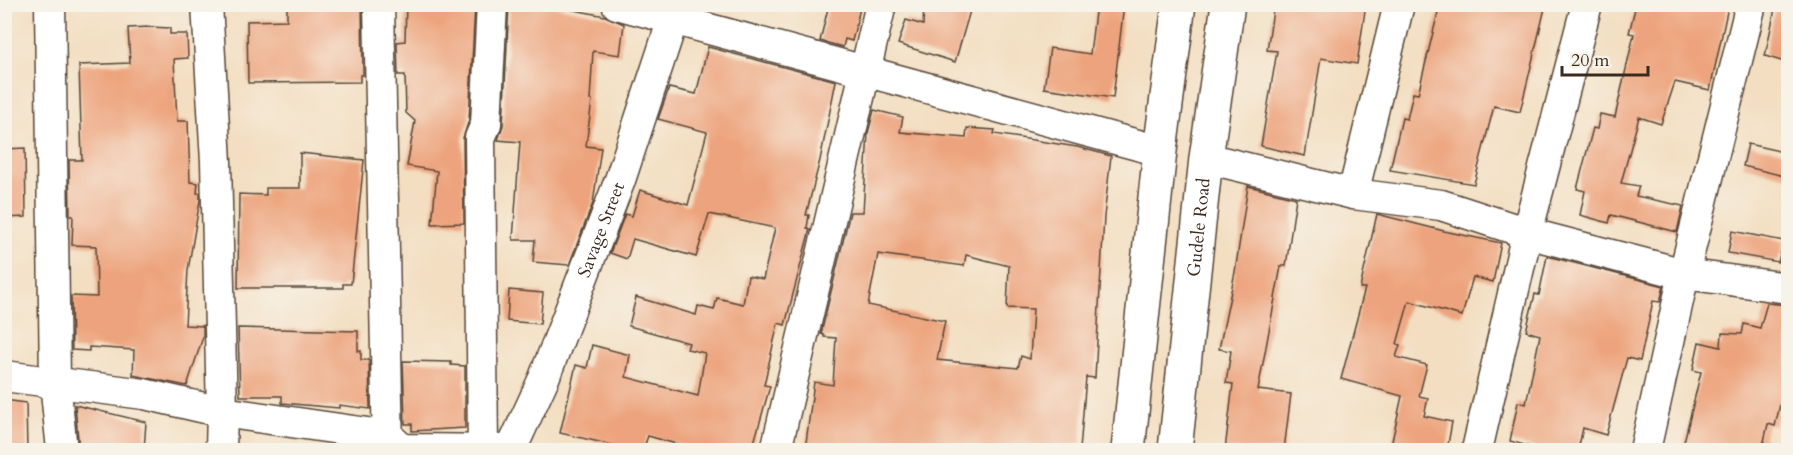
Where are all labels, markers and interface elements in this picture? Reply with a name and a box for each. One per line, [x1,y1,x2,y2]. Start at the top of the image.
scale bar [1562,39,1648,77]
text: 20 m [1571,48,1610,73]
street label: Gudele Road [1181,176,1217,278]
street label: Savage Street [572,178,631,281]

